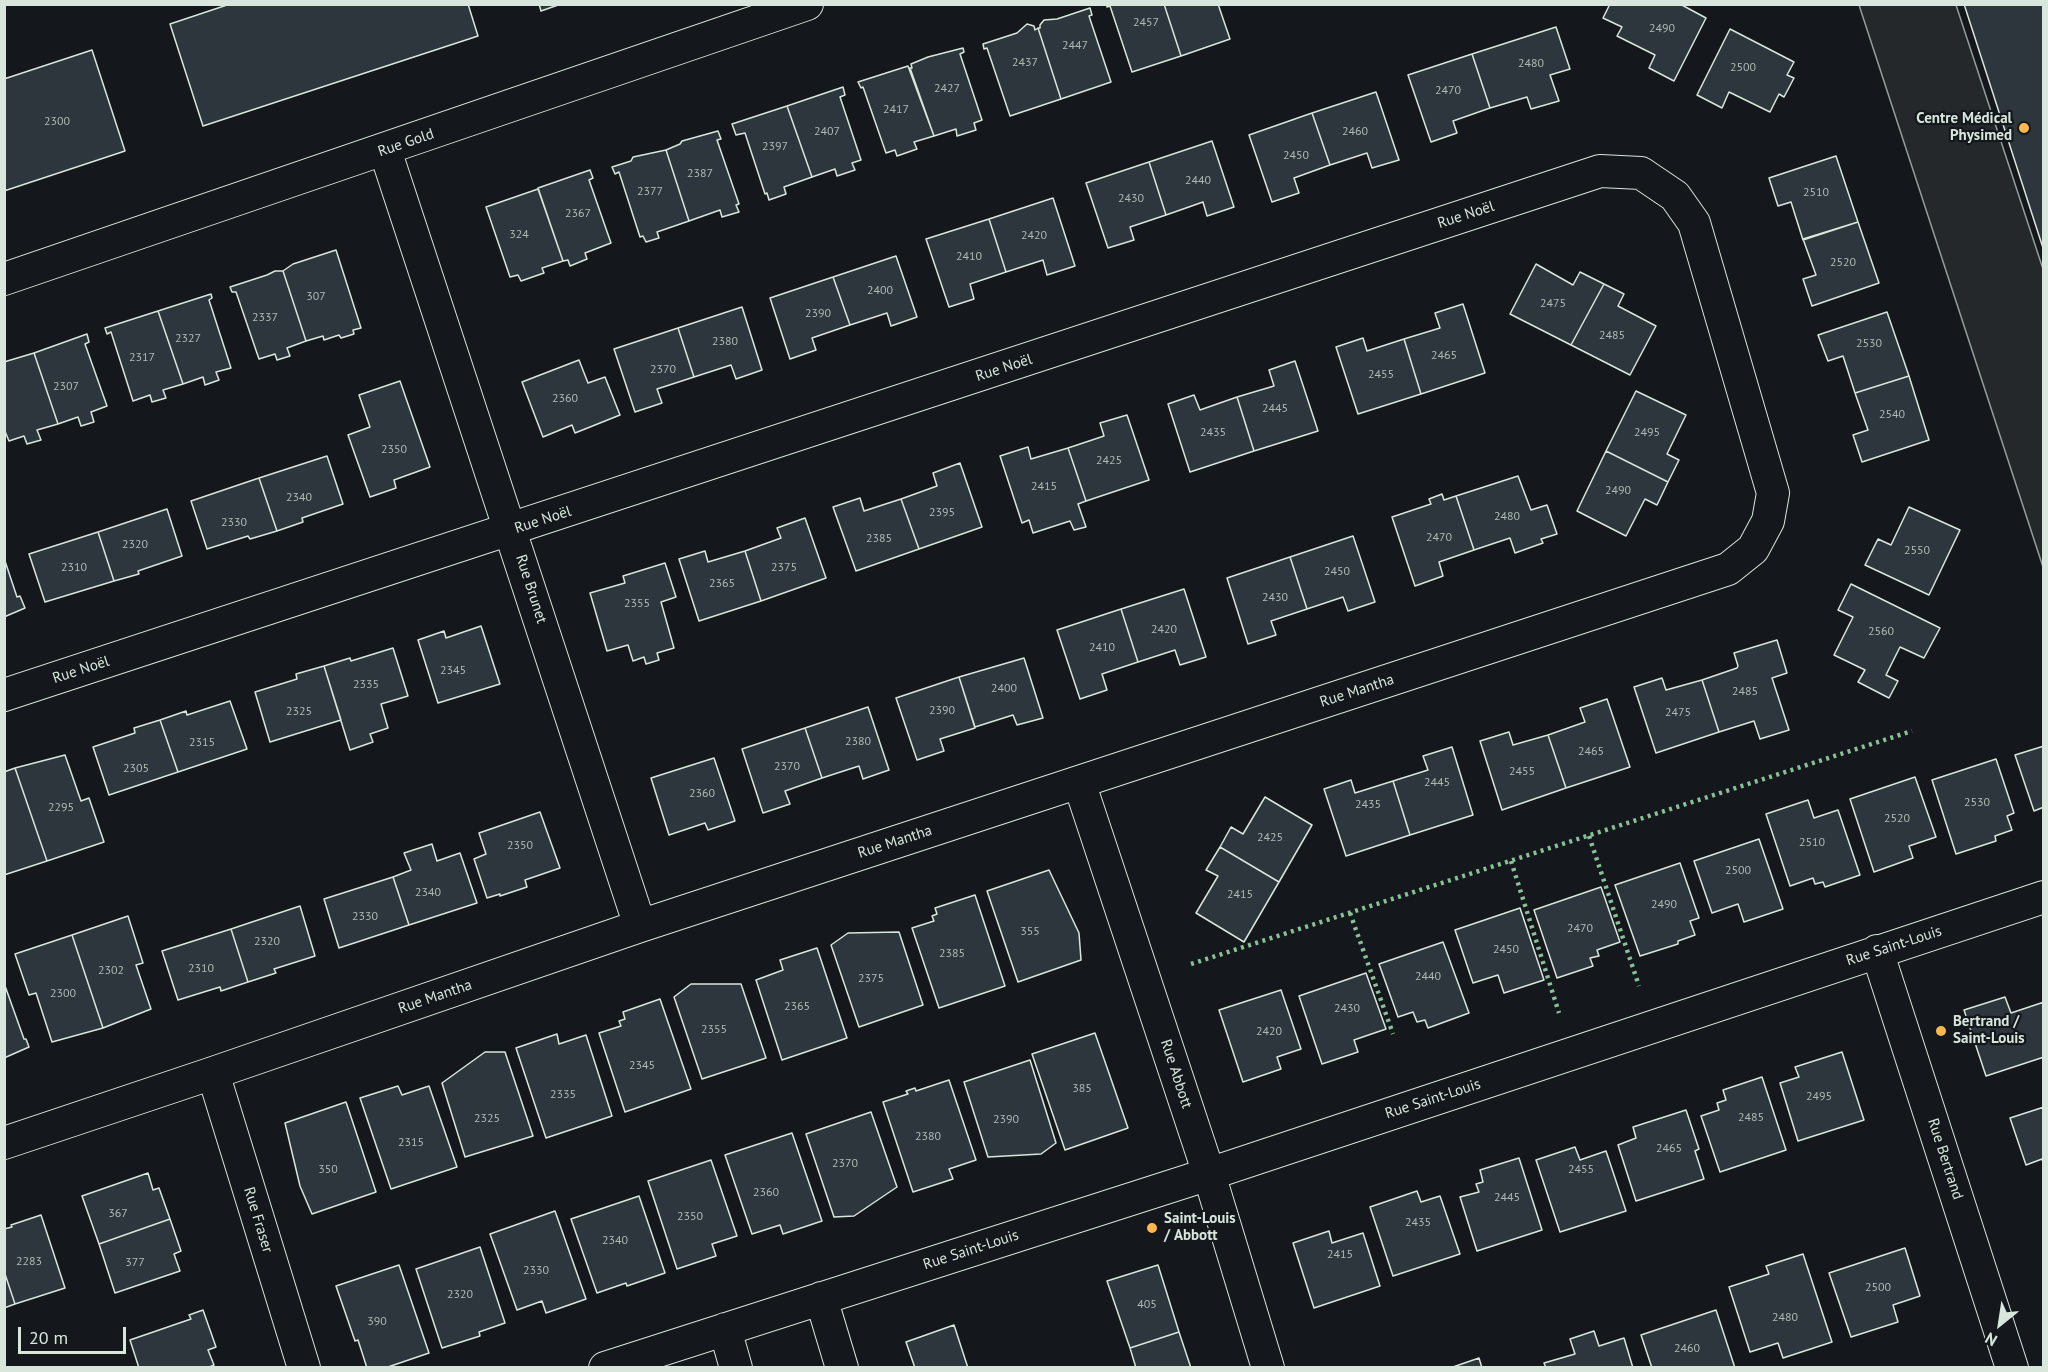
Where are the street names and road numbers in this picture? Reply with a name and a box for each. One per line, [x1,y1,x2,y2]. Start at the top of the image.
street label: Rue Gold [376,125,436,161]
street label: Rue Noël [1435,197,1497,233]
street label: Rue Noël [973,350,1035,386]
street label: Rue Noël [512,502,574,538]
street label: Rue Brunet [511,552,551,626]
street label: Rue Noël [50,652,112,688]
street label: Rue Mantha [1318,671,1396,711]
street label: Rue Mantha [856,822,934,862]
street label: Rue Saint-Louis [1844,922,1944,970]
street label: Rue Mantha [396,976,474,1018]
street label: Rue Abbott [1156,1037,1196,1111]
street label: Rue Saint-Louis [1383,1075,1483,1123]
street label: Rue Bertrand [1923,1116,1967,1202]
street label: Rue Fraser [239,1185,277,1255]
street label: Rue Saint-Louis [921,1226,1021,1274]

